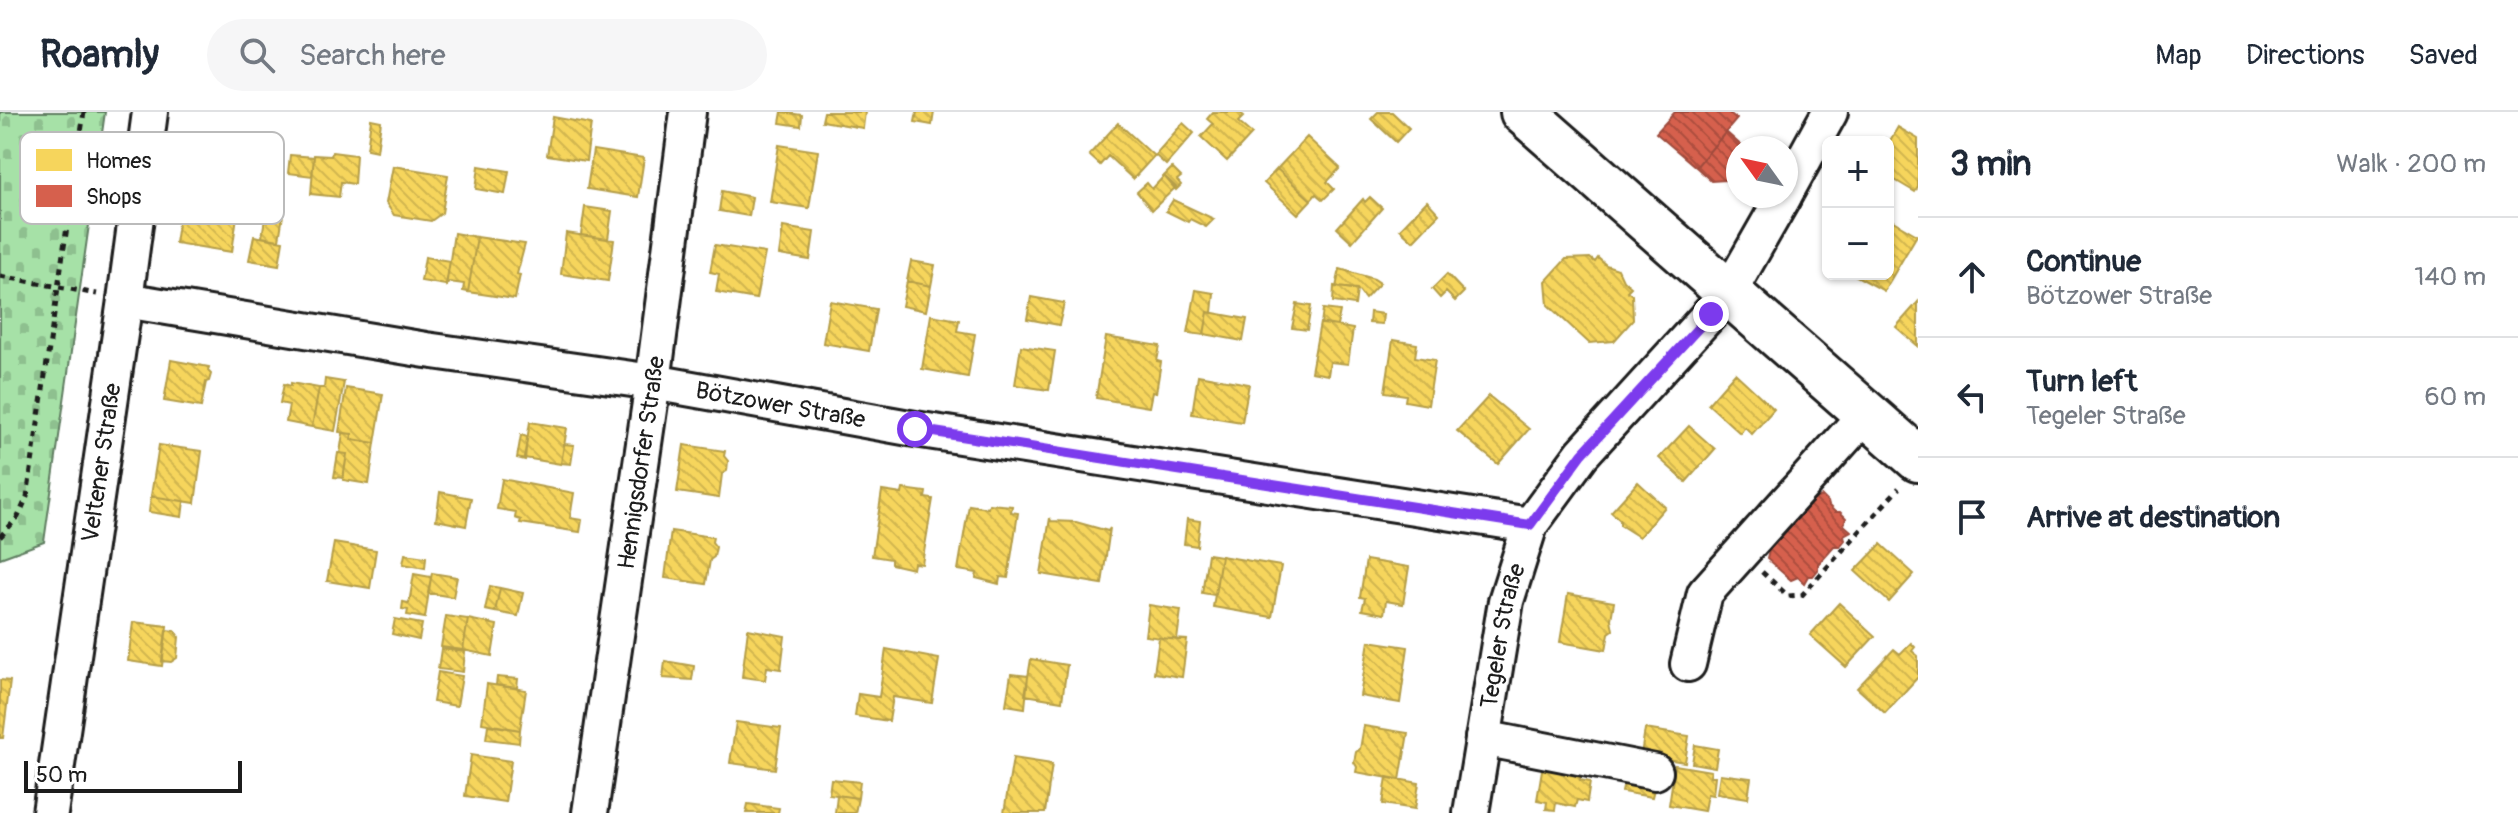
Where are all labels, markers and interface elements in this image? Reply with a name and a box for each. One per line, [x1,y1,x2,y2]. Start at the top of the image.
search box [207,19,767,91]
text: Roamly [40,31,159,79]
icon: search [235,33,279,77]
text: Search here [299,37,446,74]
text: Map [2155,38,2202,73]
text: Directions [2246,38,2365,73]
text: Saved [2409,38,2478,73]
legend [20,132,284,224]
north arrow [1726,136,1798,208]
map controls [1822,136,1894,280]
button: + [1822,136,1894,208]
text: 3 min [1950,143,2032,186]
text: Homes [86,147,151,175]
text: Walk · 200 m [2336,148,2486,180]
text: Shops [86,183,142,211]
button: − [1822,208,1894,280]
text: Continue [2026,243,2141,280]
icon: ahead [1950,255,1994,299]
text: 140 m [2414,261,2486,293]
text: Bötzower Straße [2026,280,2212,312]
route end [1693,296,1729,332]
street label: Hennigsdorfer Straße [612,354,671,571]
text: Turn left [2026,363,2137,400]
icon: left [1950,375,1994,419]
street label: Bötzower Straße [693,376,868,435]
street label: Veltener Straße [76,381,128,544]
text: 60 m [2424,381,2486,413]
text: Tegeler Straße [2026,400,2186,432]
route start [897,411,933,447]
icon: arrive [1950,495,1994,539]
text: Arrive at destination [2026,499,2280,536]
street label: Tegeler Straße [1475,560,1532,711]
scale bar [24,757,242,793]
text: 50 m [36,761,87,789]

